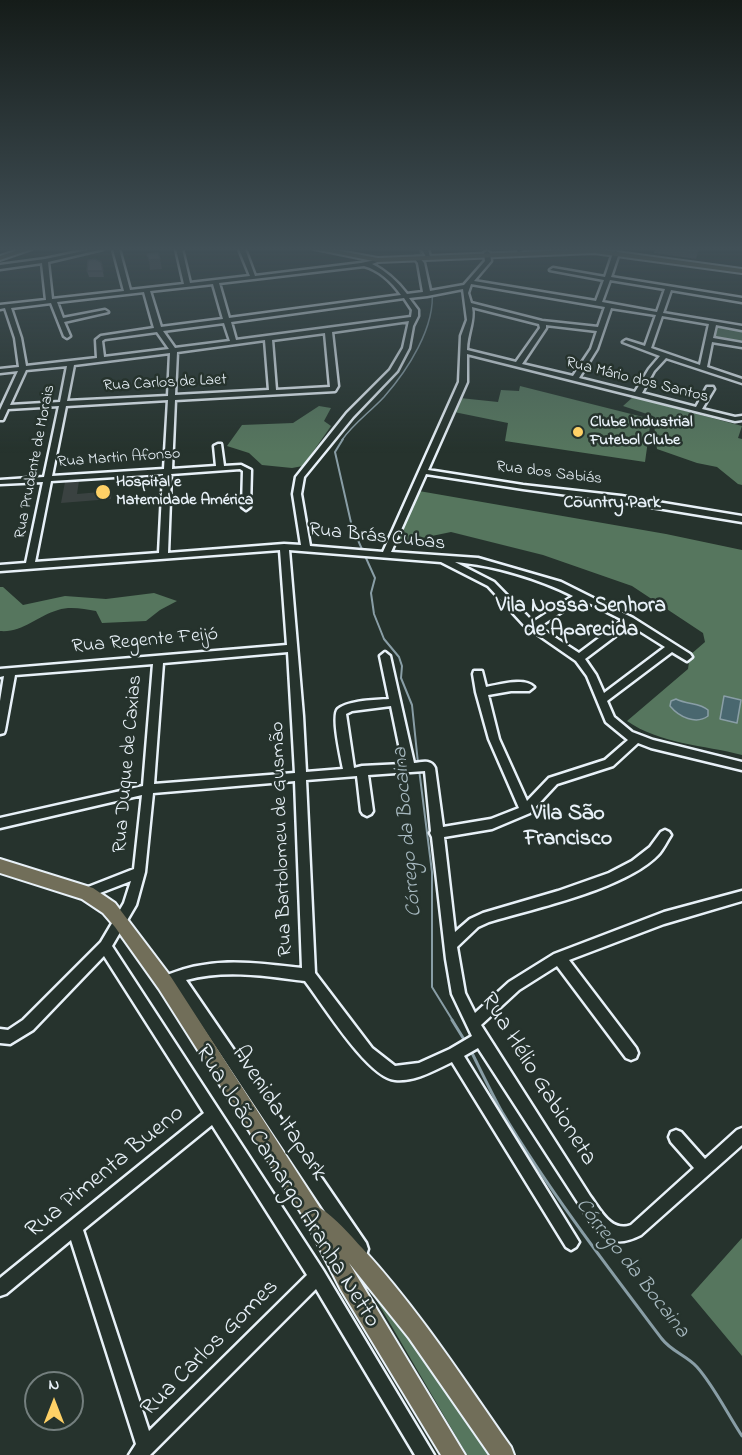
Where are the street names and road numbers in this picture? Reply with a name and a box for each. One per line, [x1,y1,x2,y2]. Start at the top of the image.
street label: Rua Mário dos Santos [564,354,710,408]
street label: Rua Carlos de Laet [103,371,227,397]
street label: Rua Prudente de Morais [12,383,60,541]
street label: Rua Martin Afonso [57,445,181,473]
street label: Rua dos Sabiás [495,458,603,490]
street label: Rua Brás Cubas [308,519,446,557]
street label: Rua Regente Feijó [71,624,219,660]
street label: Rua Duque de Caxias [109,674,149,854]
street label: Rua Bartolomeu de Gusmão [267,721,299,957]
street label: Rua Hélio Gabioneta [472,988,602,1172]
street label: Rua João Camargo Aranha Netto [187,1040,385,1334]
street label: Avenida Itapark [224,1041,332,1187]
street label: Rua Pimenta Bueno [21,1100,191,1246]
street label: Rua Carlos Gomes [136,1274,286,1424]

